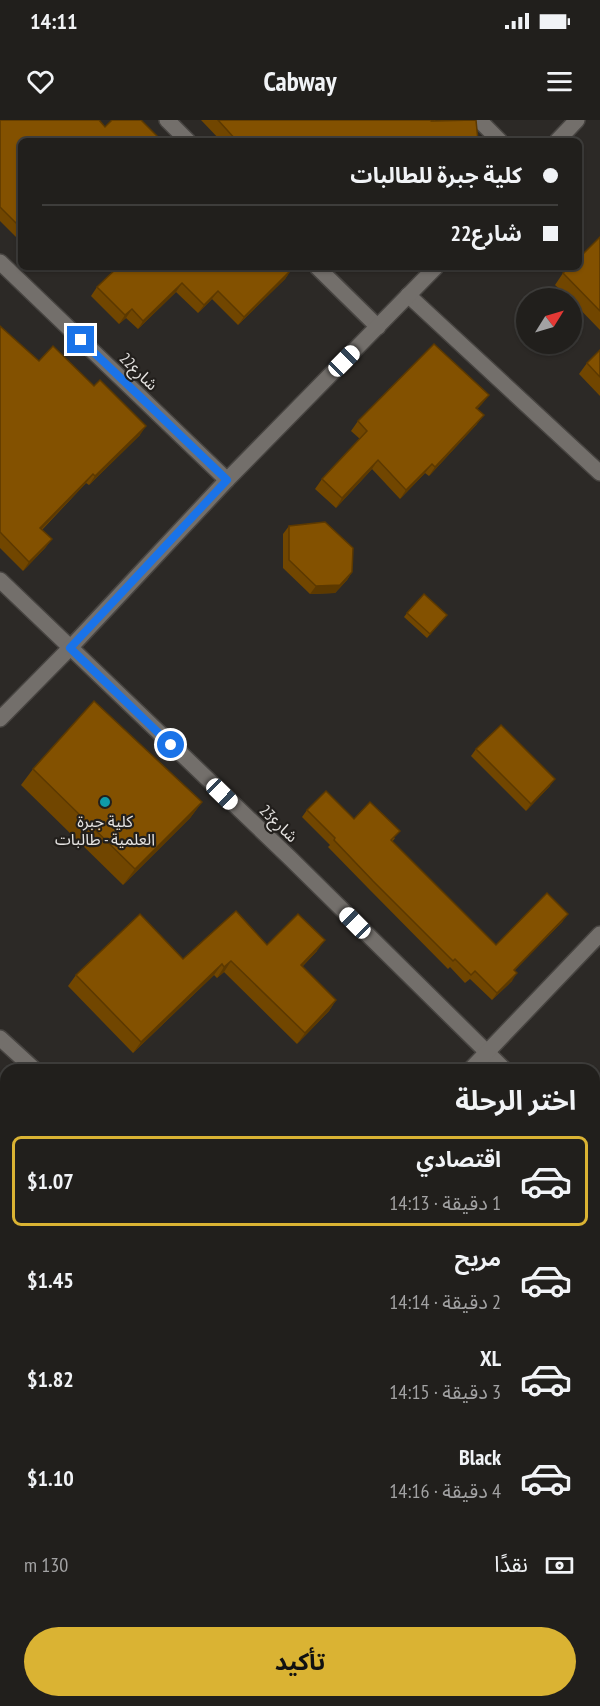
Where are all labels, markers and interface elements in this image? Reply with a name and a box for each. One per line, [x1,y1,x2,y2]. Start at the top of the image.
text: 14:11 [30,7,78,35]
text: Cabway [263,64,337,98]
icon: heart [24,65,57,98]
icon: menu [543,65,576,98]
text: كلية جبرة للطالبات [350,161,522,189]
text: شارع22 [450,219,522,247]
north arrow [516,288,582,354]
map controls [516,288,582,354]
route end [67,326,94,353]
car [325,342,363,380]
street label: شارع22 [114,348,162,396]
route start [157,731,184,758]
car [203,775,241,813]
marker: كلية جبرة العلمية - طالبات [98,795,112,809]
street label: شارع23 [254,800,302,848]
place label: كلية جبرة العلمية - طالبات [55,811,155,849]
car [336,904,374,942]
text: اختر الرحلة [455,1083,576,1117]
text: اقتصادي [416,1145,501,1173]
icon: car [519,1154,573,1208]
text: $1.07 [27,1167,74,1195]
text: 1 دقيقة · 14:13 [389,1190,501,1216]
text: مريح [455,1244,501,1272]
icon: car [519,1253,573,1307]
text: $1.45 [27,1266,74,1294]
text: 2 دقيقة · 14:14 [389,1289,501,1315]
text: XL [480,1344,501,1372]
icon: car [519,1352,573,1406]
text: $1.82 [27,1365,74,1393]
text: 3 دقيقة · 14:15 [389,1379,501,1405]
text: Black [459,1443,501,1471]
icon: car [519,1451,573,1505]
text: $1.10 [27,1464,74,1492]
text: 4 دقيقة · 14:16 [389,1478,501,1504]
icon: cash [543,1549,576,1582]
text: نقدًا [494,1550,528,1578]
text: 130 m [24,1552,68,1578]
button: تأكيد [24,1627,576,1696]

